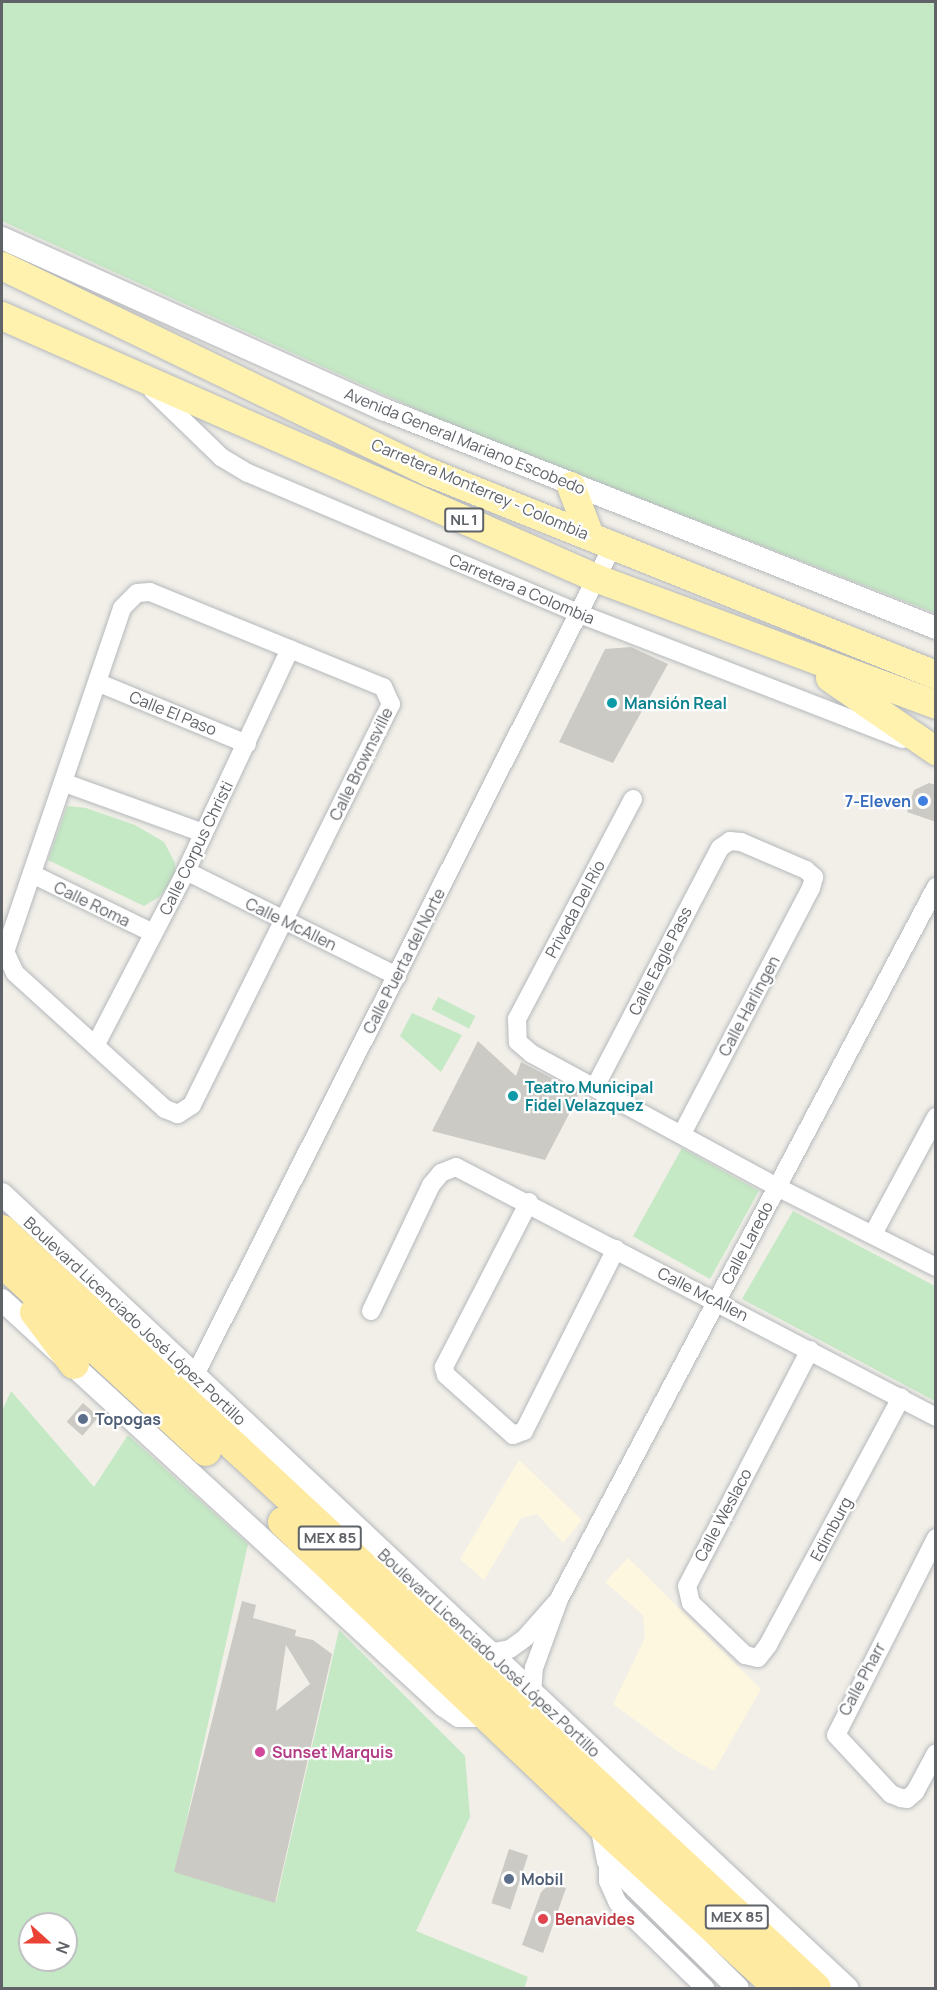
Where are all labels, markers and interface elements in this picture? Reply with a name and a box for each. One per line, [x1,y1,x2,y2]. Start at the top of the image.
street label: Avenida General Mariano Escobedo [342,384,588,498]
street label: Carretera Monterrey - Colombia [369,434,591,544]
road number: NL 1 [443,508,485,532]
street label: Carretera a Colombia [446,550,598,628]
street label: Calle El Paso [127,687,219,739]
place label: Mansión Real [624,693,727,713]
marker: Mansión Real [605,696,619,710]
street label: Calle Brownsville [325,704,397,824]
street label: Calle Corpus Christi [155,778,237,918]
place label: 7-Eleven [845,791,911,811]
marker: 7-Eleven [916,794,930,808]
street label: Privada Del Río [541,857,609,961]
street label: Calle Roma [51,877,133,931]
street label: Calle Puerta del Norte [359,885,449,1037]
street label: Calle McAllen [242,894,340,954]
street label: Calle Eagle Pass [624,904,696,1018]
street label: Calle Harlingen [714,952,784,1060]
place label: Teatro Municipal Fidel Velazquez [525,1077,654,1115]
marker: Teatro Municipal Fidel Velazquez [506,1089,520,1103]
street label: Calle Laredo [717,1198,777,1288]
street label: Boulevard Licenciado José López Portillo [20,1213,250,1429]
street label: Calle McAllen [655,1263,751,1325]
place label: Topogas [95,1409,161,1429]
marker: Topogas [76,1412,90,1426]
street label: Calle Weslaco [690,1465,756,1565]
street label: Edimburg [806,1494,856,1564]
road number: MEX 85 [297,1526,363,1550]
street label: Boulevard Licenciado José López Portillo [374,1545,604,1761]
street label: Calle Pharr [835,1639,889,1719]
place label: Sunset Marquis [272,1742,393,1762]
marker: Sunset Marquis [253,1745,267,1759]
place label: Mobil [521,1869,563,1889]
marker: Mobil [502,1872,516,1886]
road number: MEX 85 [704,1905,770,1929]
place label: Benavides [555,1909,635,1929]
north arrow [18,1912,78,1972]
marker: Benavides [536,1912,550,1926]
text: N [51,1938,75,1957]

